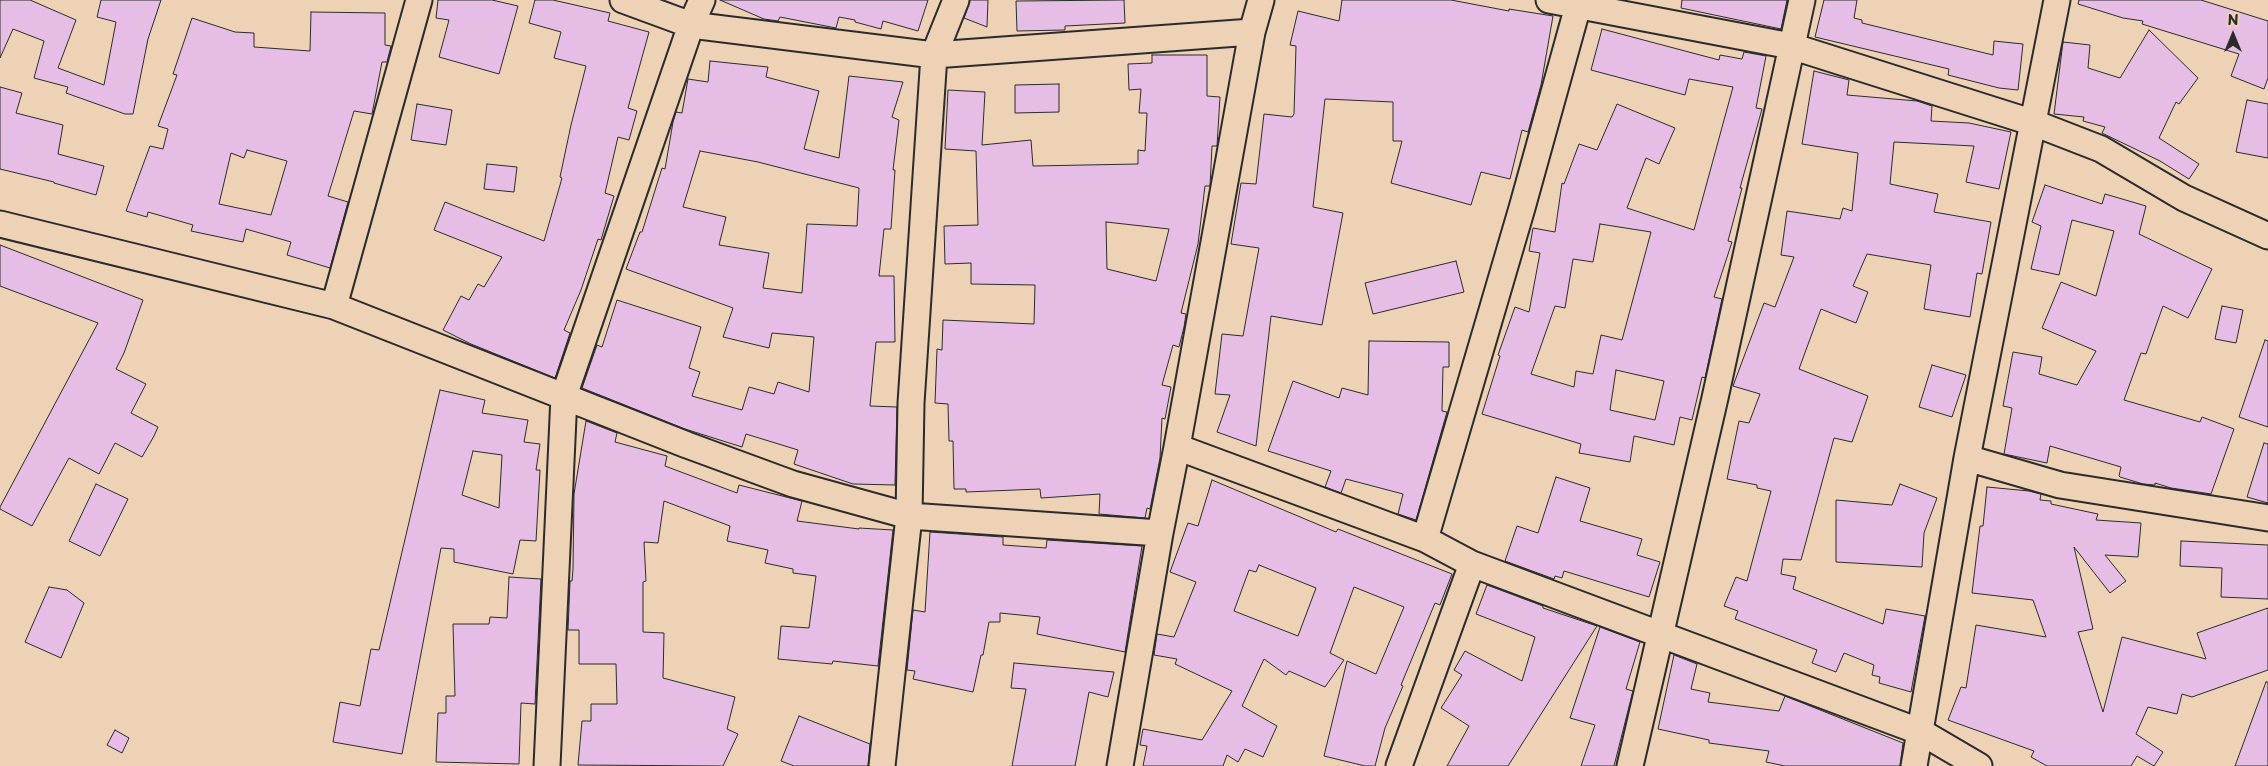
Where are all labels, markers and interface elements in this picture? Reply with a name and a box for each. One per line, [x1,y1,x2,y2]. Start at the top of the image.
text: N [2227,9,2239,30]
north arrow [2208,10,2258,60]

